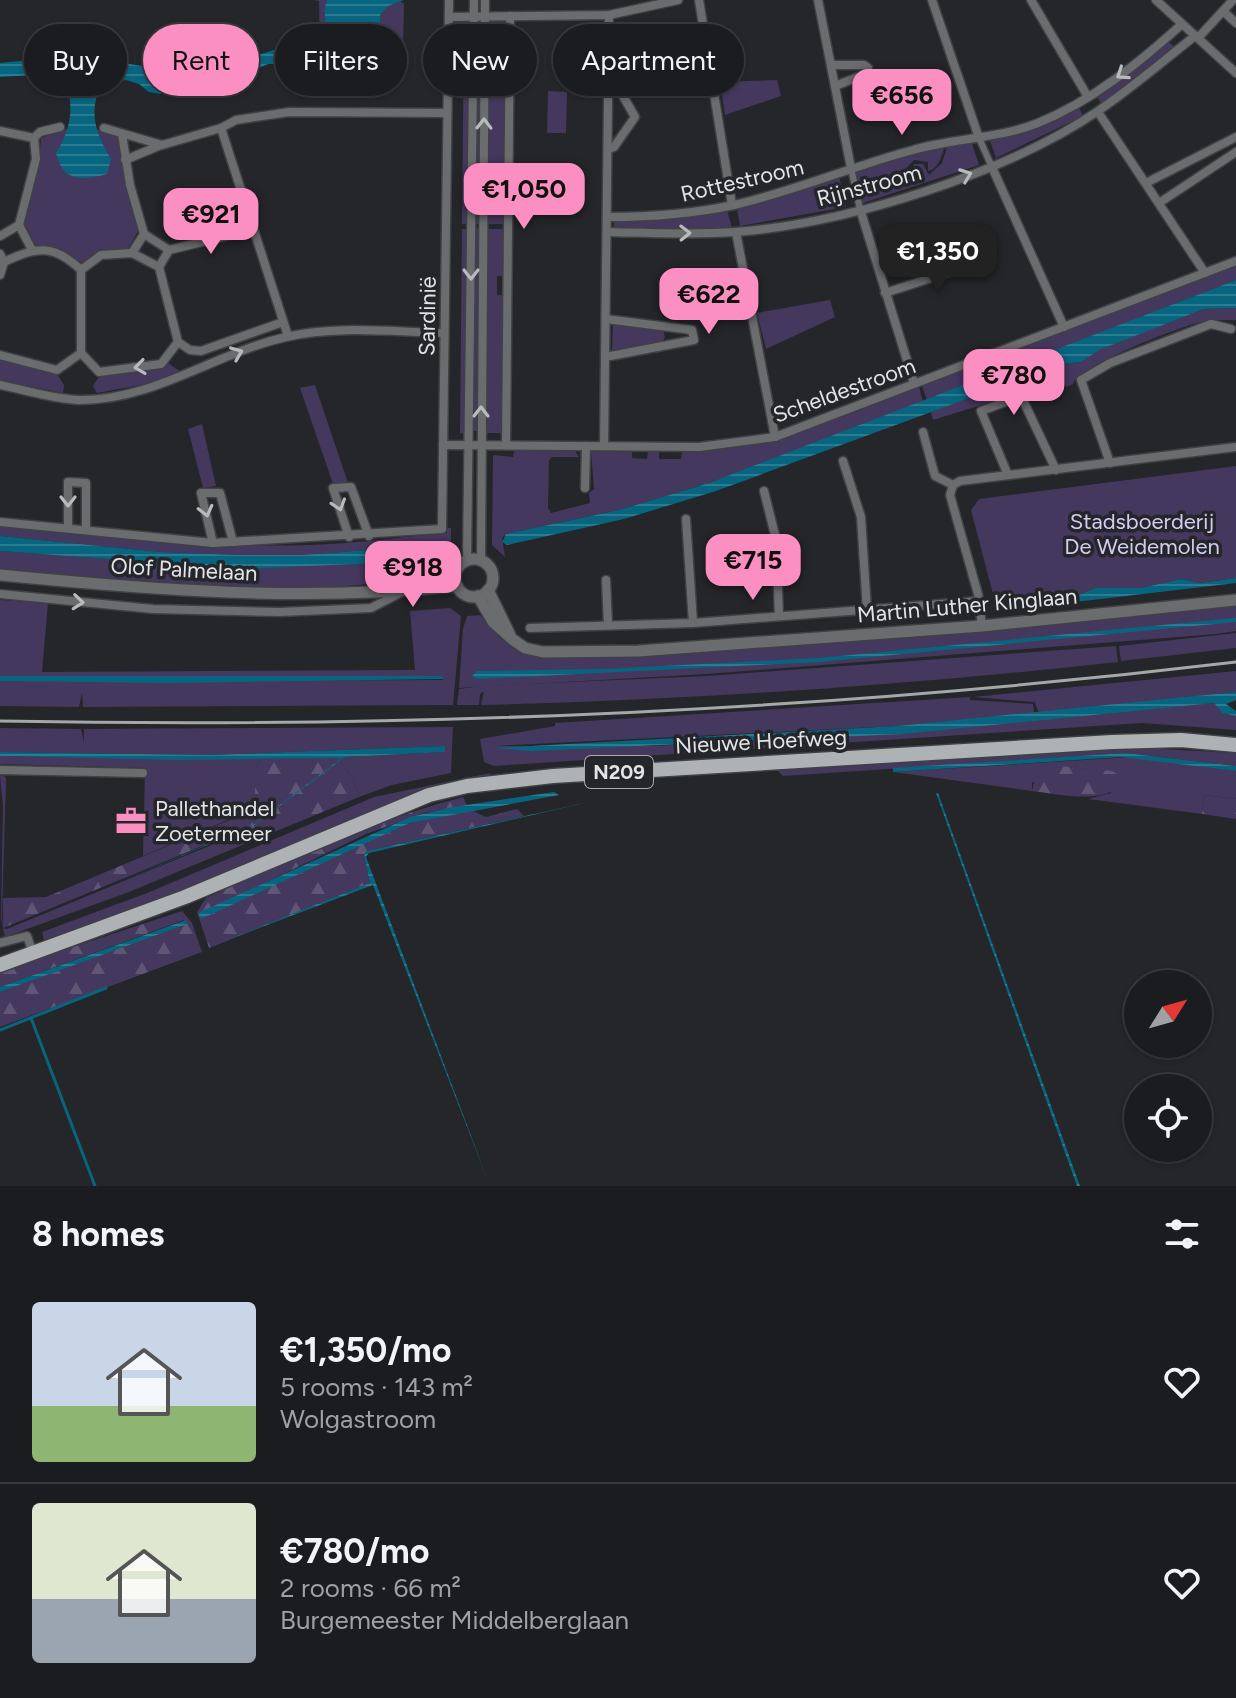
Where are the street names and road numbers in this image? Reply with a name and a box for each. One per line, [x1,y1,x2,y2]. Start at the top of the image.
street label: Rottestroom [678,153,806,208]
street label: Rijnstroom [814,159,924,212]
street label: Sardinië [413,276,442,356]
street label: Scheldestroom [769,352,919,429]
street label: Olof Palmelaan [110,552,258,587]
street label: Martin Luther Kinglaan [856,582,1078,629]
street label: Nieuwe Hoefweg [674,724,848,759]
road number: N209 [585,756,653,788]

